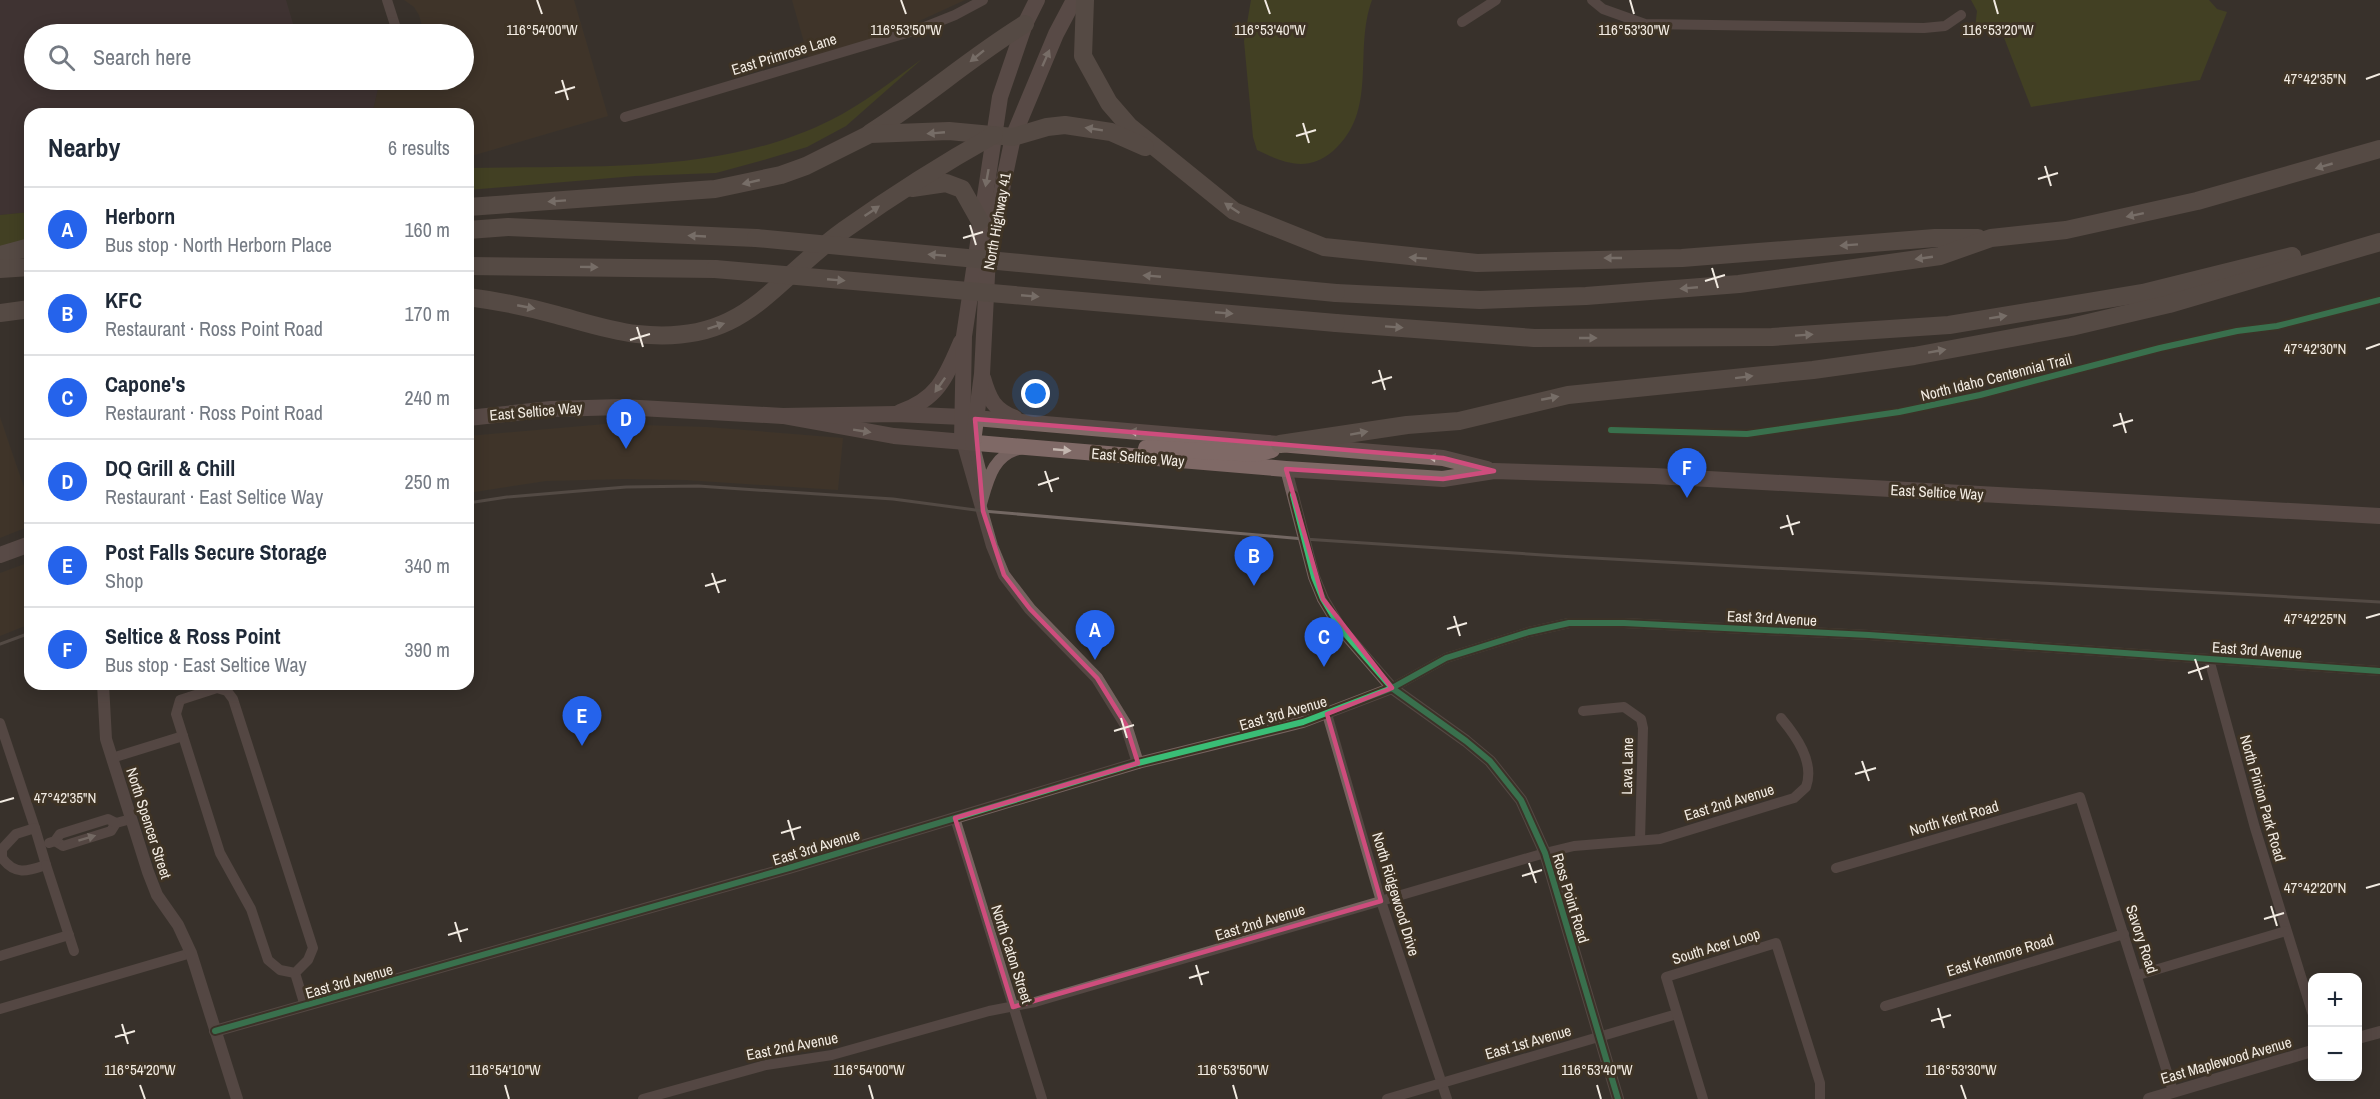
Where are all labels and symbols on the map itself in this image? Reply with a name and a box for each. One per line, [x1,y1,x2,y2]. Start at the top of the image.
text: 116°54'00"W [506,19,578,40]
text: 116°53'50"W [870,19,942,40]
text: 116°53'40"W [1234,19,1306,40]
text: 116°53'30"W [1598,19,1670,40]
text: 116°53'20"W [1962,19,2034,40]
street label: East Primrose Lane [729,28,839,80]
one-way arrow [970,49,985,62]
one-way arrow [1041,49,1051,67]
text: 47°42'35"N [2284,68,2346,89]
one-way arrow [1084,125,1103,134]
one-way arrow [926,128,945,137]
one-way arrow [2315,162,2333,171]
one-way arrow [982,169,991,188]
street label: North Highway 41 [978,171,1016,271]
one-way arrow [742,178,760,188]
one-way arrow [547,197,566,206]
one-way arrow [1224,203,1240,214]
one-way arrow [864,205,880,217]
one-way arrow [2126,210,2144,220]
one-way arrow [688,231,707,240]
one-way arrow [1840,240,1859,250]
one-way arrow [928,250,947,260]
one-way arrow [1408,253,1427,263]
one-way arrow [1603,253,1622,263]
one-way arrow [1915,253,1934,263]
one-way arrow [580,263,599,272]
one-way arrow [1143,271,1162,281]
one-way arrow [826,275,845,285]
one-way arrow [1680,283,1699,293]
one-way arrow [1021,292,1040,301]
one-way arrow [516,303,535,313]
one-way arrow [1215,308,1234,318]
one-way arrow [1989,312,2008,321]
one-way arrow [707,321,725,330]
one-way arrow [1384,322,1403,332]
one-way arrow [1795,330,1814,340]
one-way arrow [1579,333,1598,343]
text: 47°42'30"N [2284,338,2346,359]
one-way arrow [1928,347,1947,356]
street label: North Idaho Centennial Trail [1918,348,2074,406]
one-way arrow [1735,372,1754,382]
one-way arrow [934,376,946,392]
your location [1021,379,1050,408]
one-way arrow [1541,393,1560,402]
street label: East Seltice Way [489,396,584,426]
pin: D [606,400,646,449]
one-way arrow [852,426,871,435]
one-way arrow [1129,427,1148,437]
one-way arrow [1350,428,1369,437]
street label: East Seltice Way [1091,442,1186,472]
one-way arrow [1052,445,1071,455]
pin: F [1668,448,1706,498]
one-way arrow [1428,453,1447,463]
street label: East Seltice Way [1890,479,1985,505]
pin: B [1234,536,1274,586]
street label: East 3rd Avenue [1726,605,1818,631]
text: 47°42'25"N [2284,608,2346,629]
pin: A [1076,610,1114,660]
pin: C [1304,618,1344,667]
street label: East 3rd Avenue [2211,636,2303,664]
street label: East 3rd Avenue [1237,690,1329,736]
pin: E [562,696,602,746]
street label: North Pinion Park Road [2235,732,2291,864]
street label: Lava Lane [1616,737,1638,795]
street label: North Spencer Street [121,765,177,882]
street label: East 2nd Avenue [1682,778,1777,826]
text: 47°42'35"N [34,787,96,808]
street label: North Kent Road [1907,795,2001,841]
street label: East 3rd Avenue [770,824,862,870]
street label: North Ridgewood Drive [1367,829,1425,959]
one-way arrow [78,833,96,843]
street label: Ross Point Road [1547,850,1595,946]
text: 47°42'20"N [2284,877,2346,898]
street label: East 2nd Avenue [1213,898,1308,946]
street label: North Caton Street [986,902,1038,1007]
street label: Savory Road [2121,902,2163,976]
street label: South Acer Loop [1669,923,1763,969]
street label: East Kenmore Road [1944,929,2056,981]
street label: East 3rd Avenue [303,958,395,1004]
street label: East 1st Avenue [1482,1020,1574,1064]
street label: East 2nd Avenue [744,1027,840,1065]
street label: East Maplewood Avenue [2158,1031,2294,1089]
text: 116°54'20"W [104,1059,176,1080]
text: 116°54'10"W [469,1059,541,1080]
text: 116°54'00"W [833,1059,905,1080]
text: 116°53'50"W [1197,1059,1269,1080]
text: 116°53'40"W [1561,1059,1633,1080]
text: 116°53'30"W [1925,1059,1997,1080]

